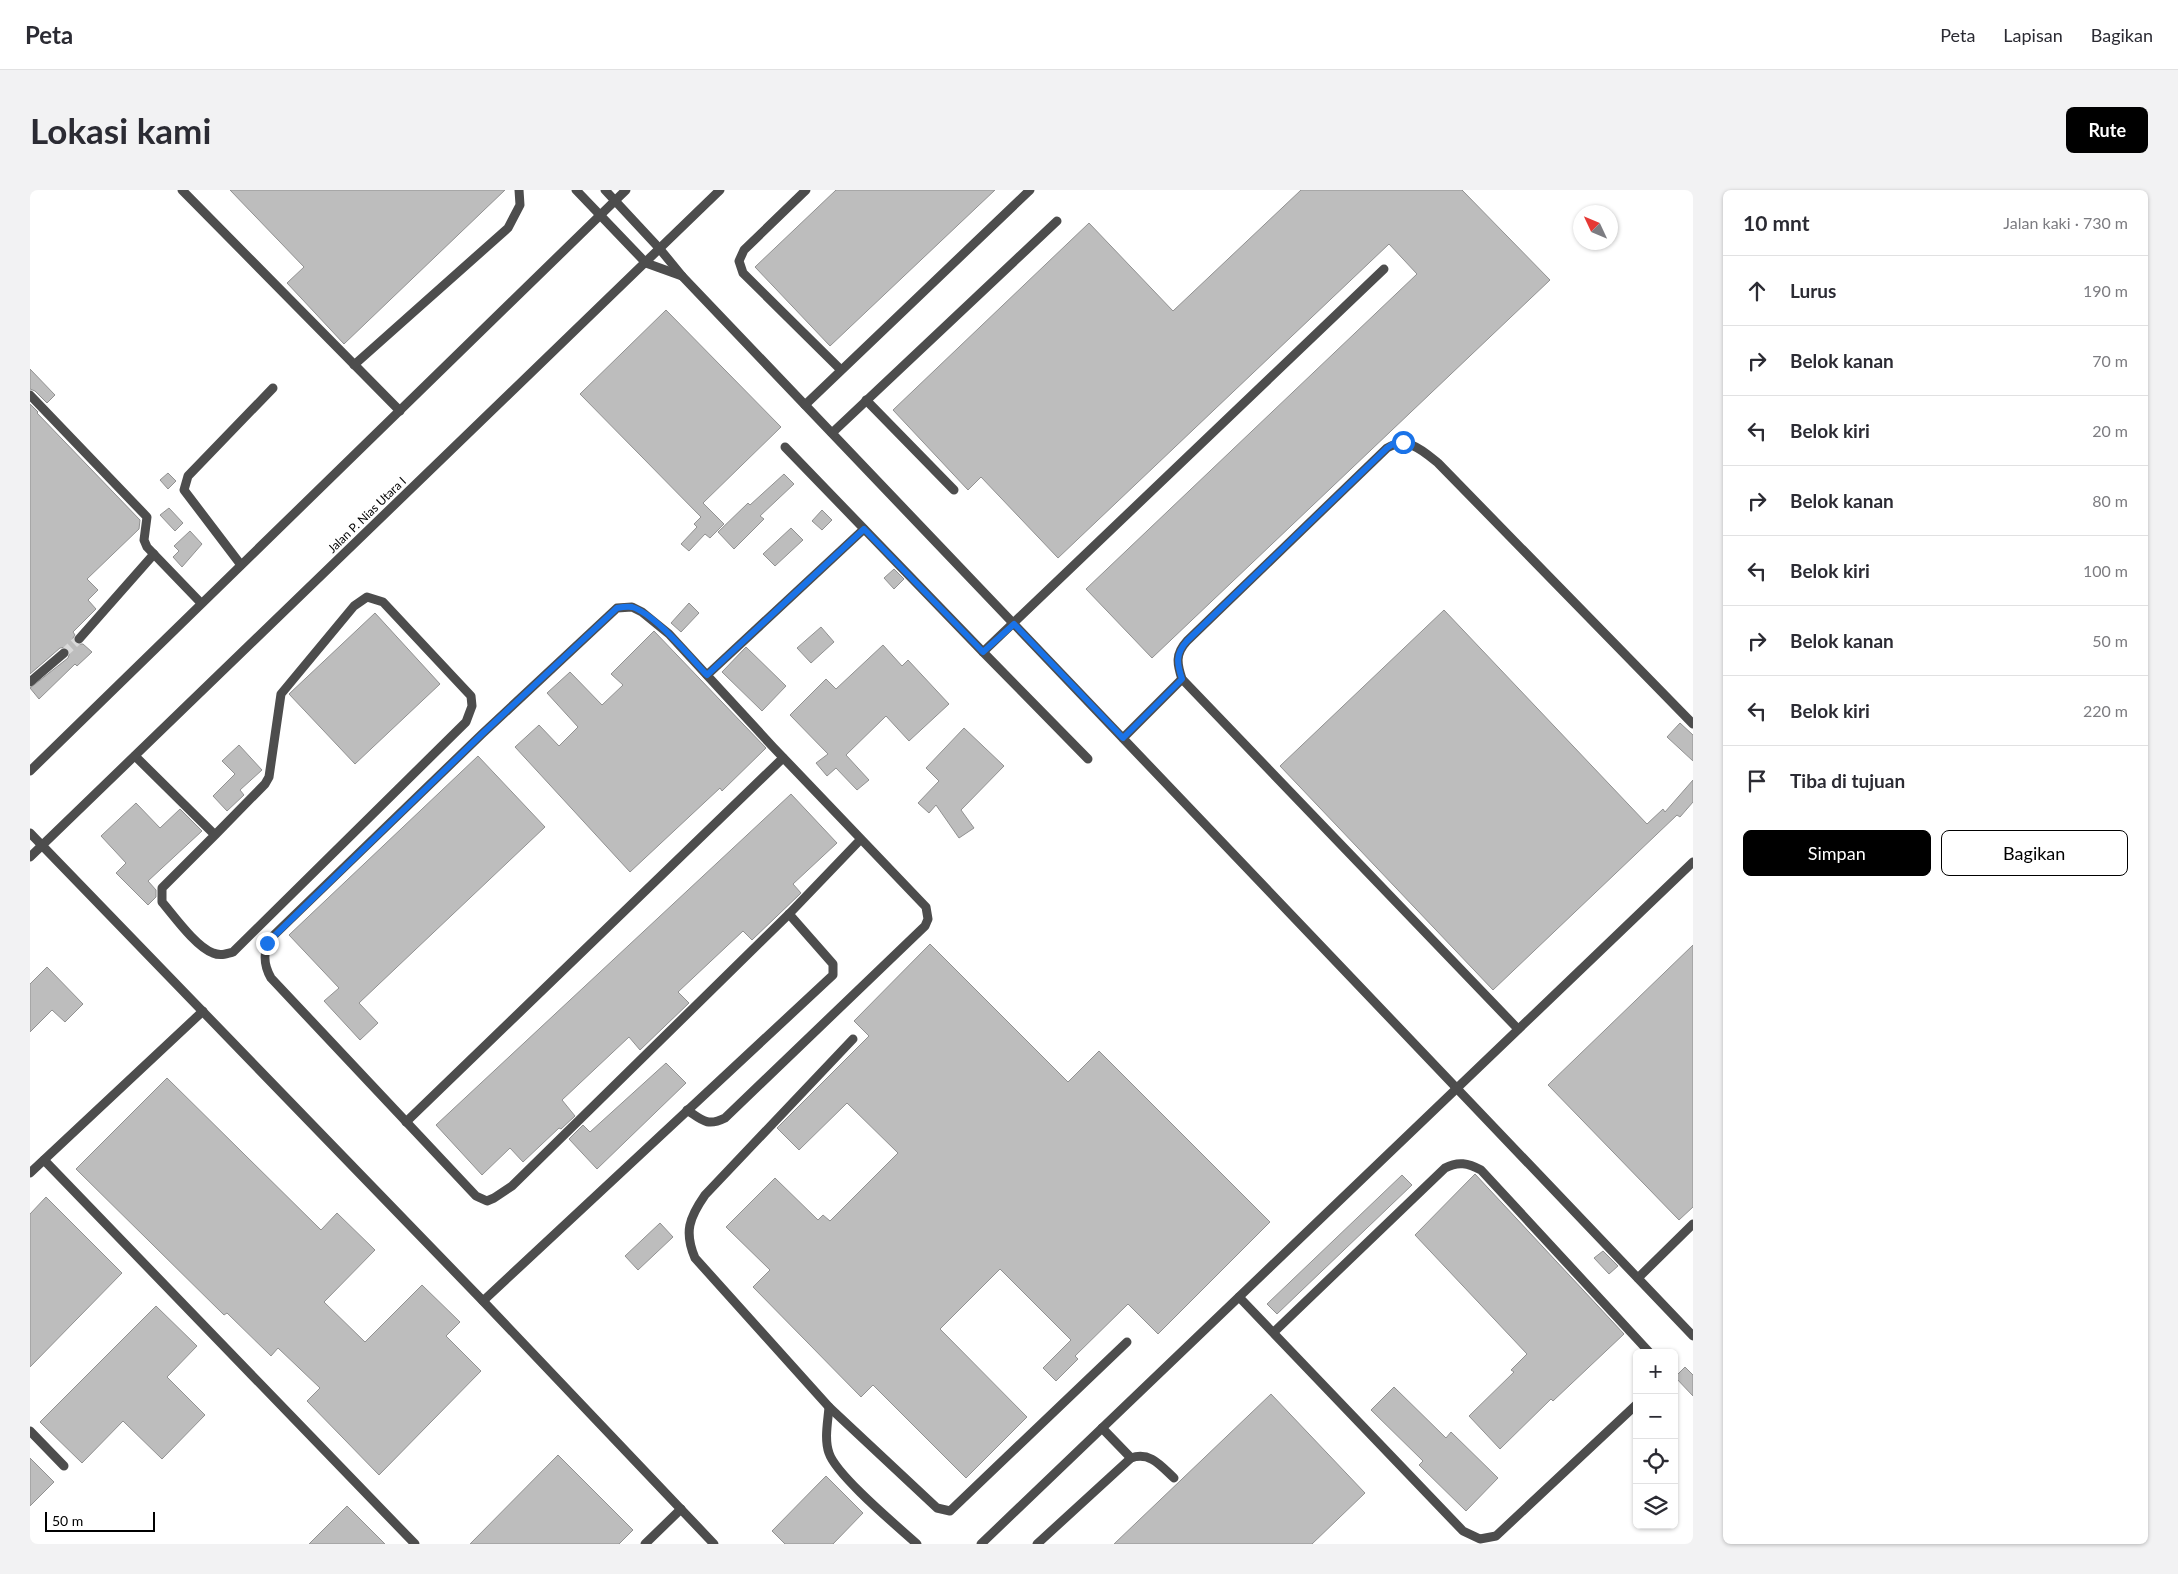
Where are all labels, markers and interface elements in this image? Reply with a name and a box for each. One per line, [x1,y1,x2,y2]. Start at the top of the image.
text: Peta [25,20,73,49]
text: Peta [1940,24,1975,46]
text: Lapisan [2003,24,2063,46]
text: Bagikan [2091,24,2153,46]
button: Rute [2066,107,2148,153]
text: Lokasi kami [30,109,211,151]
north arrow [1573,205,1618,250]
text: 10 mnt [1743,210,1810,235]
text: Jalan kaki · 730 m [2003,213,2128,232]
icon: ahead [1743,277,1771,305]
text: Lurus [1790,279,1836,302]
text: 190 m [2083,281,2128,300]
icon: right [1743,347,1771,375]
text: Belok kanan [1790,349,1894,372]
text: 70 m [2092,351,2128,370]
icon: left [1743,417,1771,445]
text: Belok kiri [1790,419,1870,442]
text: 20 m [2092,421,2128,440]
route start [1392,431,1415,454]
street label: Jalan P. Nias Utara I [324,473,409,556]
icon: right [1743,487,1771,515]
text: Belok kanan [1790,489,1894,512]
text: 80 m [2092,491,2128,510]
icon: left [1743,557,1771,585]
text: Belok kiri [1790,559,1870,582]
text: 100 m [2083,561,2128,580]
icon: right [1743,627,1771,655]
text: Belok kanan [1790,629,1894,652]
text: 50 m [2092,631,2128,650]
icon: left [1743,697,1771,725]
text: Belok kiri [1790,699,1870,722]
text: 220 m [2083,701,2128,720]
icon: arrive [1743,767,1771,795]
text: Tiba di tujuan [1790,769,1905,792]
button: Simpan [1743,830,1931,876]
button: Bagikan [1941,830,2128,876]
route end [256,932,279,955]
map controls [1633,1349,1678,1529]
button: + [1633,1349,1678,1394]
button: − [1633,1394,1678,1439]
button: locate [1633,1439,1678,1484]
button: layers [1633,1484,1678,1529]
scale bar [45,1509,155,1532]
text: 50 m [52,1512,83,1529]

